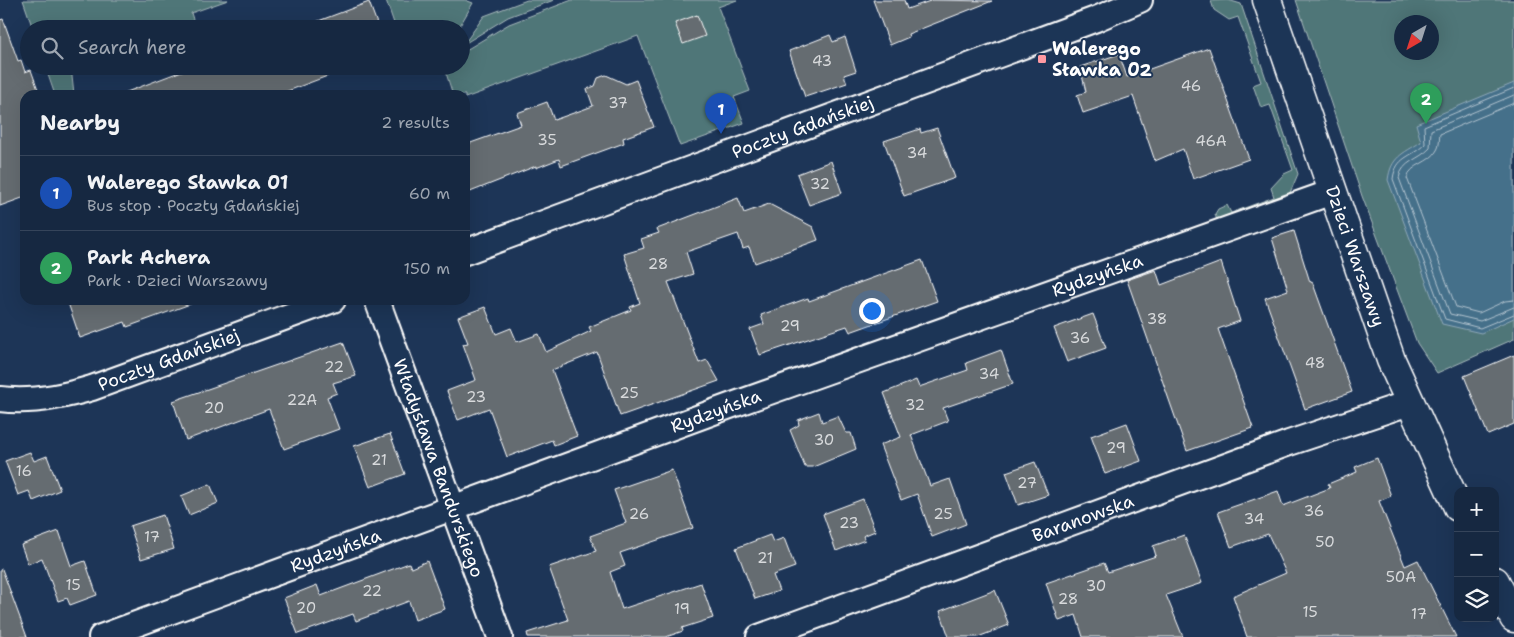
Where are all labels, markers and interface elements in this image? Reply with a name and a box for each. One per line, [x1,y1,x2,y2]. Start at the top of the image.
north arrow [1394,15,1439,60]
search box [20,20,470,75]
icon: search [38,34,66,62]
text: Search here [78,35,187,60]
place label: Walerego Sławka 02 [1052,37,1152,82]
house number: 43 [812,51,832,71]
marker: Walerego Sławka 02 [1036,53,1048,65]
house number: 46 [1181,76,1201,96]
pin: 2 [1410,83,1442,124]
street label: Poczty Gdańskiej [729,90,877,164]
house number: 37 [608,93,628,113]
pin: 1 [705,93,737,134]
text: Nearby [40,109,120,137]
text: 2 results [381,112,450,133]
house number: 35 [537,130,557,150]
house number: 46A [1195,131,1227,151]
house number: 34 [907,143,927,163]
text: Walerego Sławka 01 [87,170,288,195]
house number: 32 [810,174,830,194]
text: 1 [52,183,60,204]
text: 60 m [409,183,450,204]
street label: Dzieci Warszawy [1320,183,1391,330]
text: Bus stop · Poczty Gdańskiej [87,195,300,216]
text: Park Achera [87,245,210,270]
street label: Rydzyńska [1049,248,1146,303]
house number: 28 [648,254,668,274]
text: 2 [50,258,62,279]
text: 150 m [403,258,450,279]
text: Park · Dzieci Warszawy [87,270,268,291]
your location [859,298,885,324]
house number: 38 [1147,309,1167,329]
house number: 29 [780,316,800,336]
street label: Poczty Gdańskiej [95,323,243,397]
house number: 36 [1070,328,1090,348]
house number: 48 [1305,353,1325,373]
street label: Władysława Bandurskiego [387,355,489,581]
house number: 22 [324,357,344,377]
house number: 34 [979,364,999,384]
house number: 25 [619,383,639,403]
street label: Rydzyńska [667,384,764,439]
house number: 23 [466,387,486,407]
house number: 22A [287,390,317,410]
house number: 32 [905,395,925,415]
house number: 20 [204,398,224,418]
house number: 30 [814,430,834,450]
house number: 29 [1106,438,1126,458]
house number: 21 [371,450,387,470]
house number: 16 [16,461,32,481]
house number: 27 [1017,473,1037,493]
map controls [1454,487,1499,622]
button: + [1454,487,1499,532]
street label: Baranowska [1029,489,1137,548]
house number: 36 [1304,501,1324,521]
house number: 26 [629,504,649,524]
house number: 25 [933,504,953,524]
house number: 34 [1244,509,1264,529]
house number: 23 [839,513,859,533]
street label: Rydzyńska [287,523,384,578]
house number: 17 [144,527,160,547]
house number: 50 [1315,532,1335,552]
button: − [1454,532,1499,577]
house number: 21 [757,548,773,568]
house number: 50A [1386,567,1416,587]
house number: 15 [65,575,81,595]
house number: 30 [1086,576,1106,596]
button: layers [1454,577,1499,622]
house number: 22 [362,581,382,601]
house number: 28 [1058,589,1078,609]
house number: 20 [296,598,316,618]
house number: 19 [674,599,690,619]
house number: 15 [1302,602,1318,622]
house number: 17 [1411,604,1427,624]

